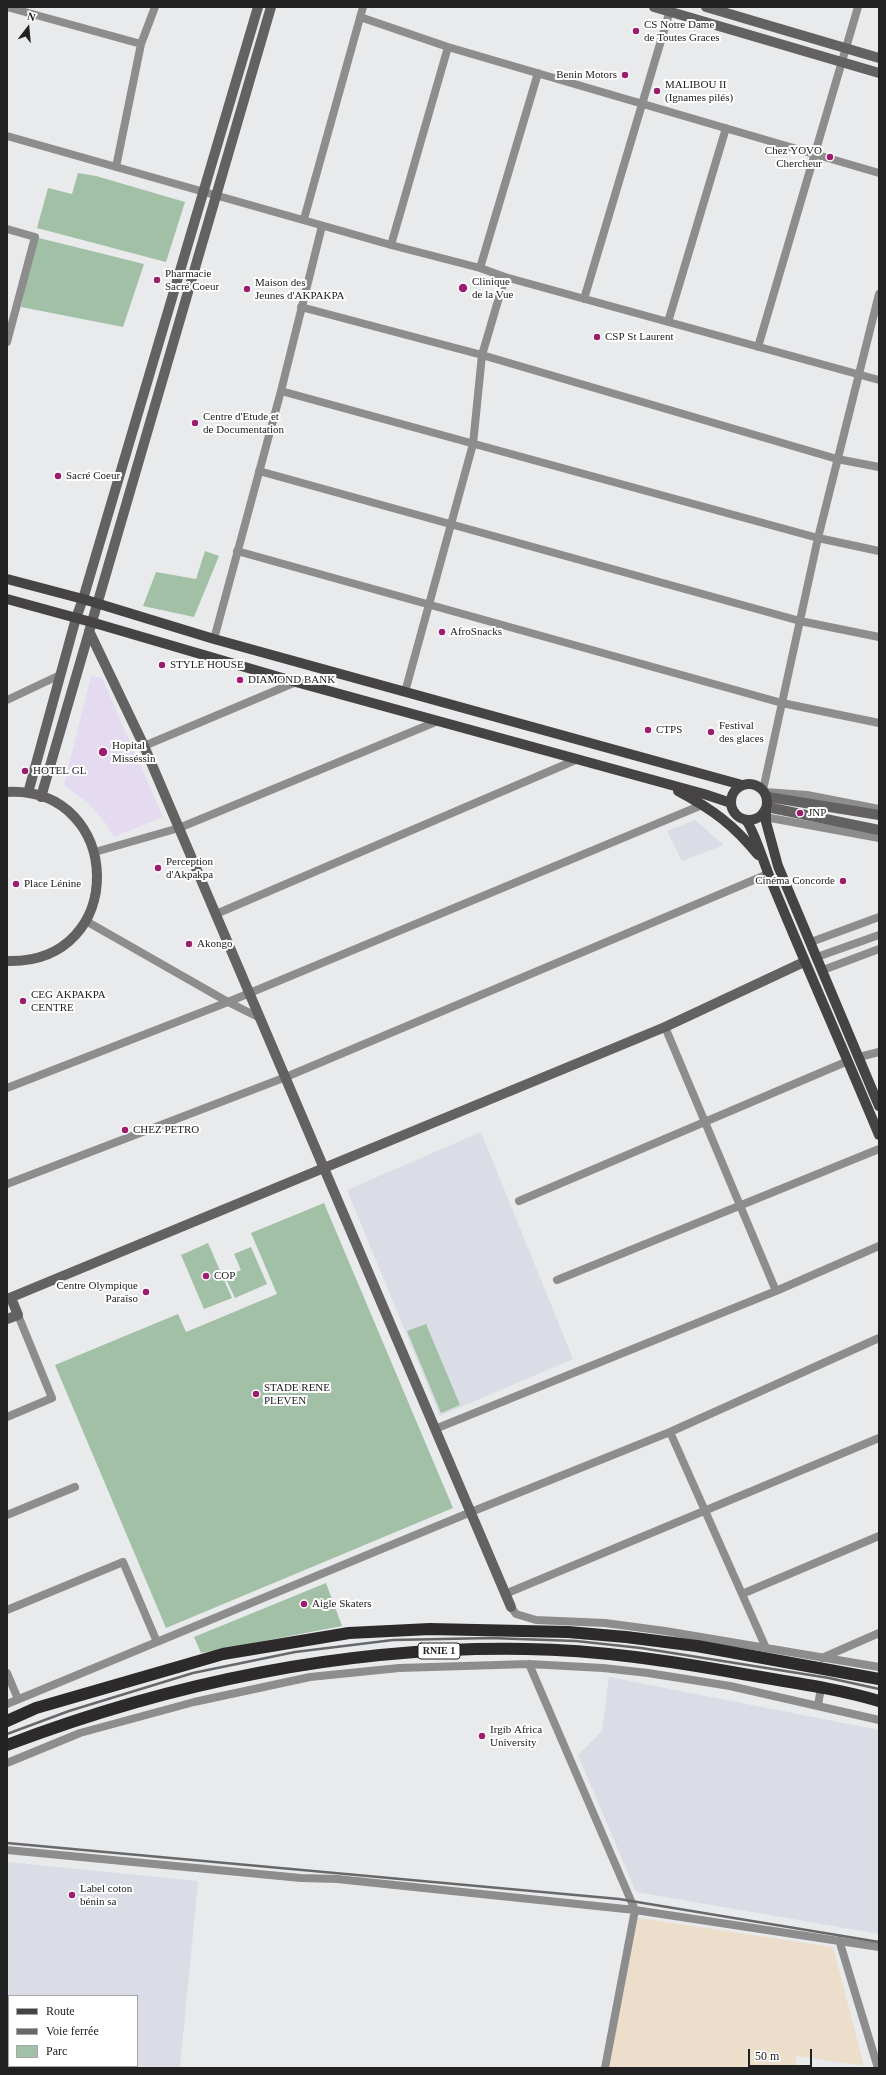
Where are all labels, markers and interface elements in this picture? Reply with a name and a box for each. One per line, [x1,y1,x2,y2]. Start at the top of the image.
north arrow [8,8,48,48]
text: N [26,10,37,23]
place label: CS Notre Dame de Toutes Graces [644,18,720,44]
marker: CS Notre Dame de Toutes Graces [631,26,641,36]
place label: Benin Motors [556,68,617,82]
marker: Benin Motors [620,70,630,80]
place label: MALIBOU II (Ignames pilés) [665,78,733,104]
marker: MALIBOU II (Ignames pilés) [652,86,662,96]
place label: Chez YOVO Chercheur [765,144,822,170]
marker: Chez YOVO Chercheur [825,152,835,162]
place label: Pharmacie Sacré Coeur [165,267,219,293]
marker: Pharmacie Sacré Coeur [152,275,162,285]
place label: Clinique de la Vue [472,275,513,301]
place label: Maison des Jeunes d'AKPAKPA [255,276,344,302]
marker: Clinique de la Vue [457,282,469,294]
marker: Maison des Jeunes d'AKPAKPA [242,284,252,294]
place label: CSP St Laurent [605,330,673,344]
marker: CSP St Laurent [592,332,602,342]
place label: Centre d'Etude et de Documentation [203,410,284,436]
marker: Centre d'Etude et de Documentation [190,418,200,428]
place label: Sacré Coeur [66,469,120,483]
marker: Sacré Coeur [53,471,63,481]
place label: AfroSnacks [450,625,502,639]
marker: AfroSnacks [437,627,447,637]
place label: STYLE HOUSE [170,658,244,672]
marker: STYLE HOUSE [157,660,167,670]
place label: DIAMOND BANK [248,673,335,687]
marker: DIAMOND BANK [235,675,245,685]
place label: Festival des glaces [719,719,764,745]
place label: CTPS [656,723,682,737]
marker: CTPS [643,725,653,735]
marker: Festival des glaces [706,727,716,737]
place label: Hopital Misséssin [112,739,155,765]
marker: Hopital Misséssin [97,746,109,758]
place label: HOTEL GL [33,764,86,778]
marker: HOTEL GL [20,766,30,776]
place label: JNP [808,806,826,820]
marker: JNP [795,808,805,818]
place label: Perception d'Akpakpa [166,855,213,881]
marker: Perception d'Akpakpa [153,863,163,873]
place label: Cinéma Concorde [755,874,835,888]
marker: Cinéma Concorde [838,876,848,886]
place label: Place Lénine [24,877,81,891]
marker: Place Lénine [11,879,21,889]
place label: Akongo [197,937,232,951]
marker: Akongo [184,939,194,949]
place label: CEG AKPAKPA CENTRE [31,988,106,1014]
marker: CEG AKPAKPA CENTRE [18,996,28,1006]
place label: CHEZ PETRO [133,1123,199,1137]
marker: CHEZ PETRO [120,1125,130,1135]
place label: COP [214,1269,235,1283]
marker: COP [201,1271,211,1281]
place label: Centre Olympique Paraïso [56,1279,138,1305]
marker: Centre Olympique Paraïso [141,1287,151,1297]
place label: STADE RENE PLEVEN [264,1381,330,1407]
marker: STADE RENE PLEVEN [251,1389,261,1399]
place label: Aigle Skaters [312,1597,372,1611]
marker: Aigle Skaters [299,1599,309,1609]
road number: RNIE 1 [418,1643,460,1659]
place label: Irgib Africa University [490,1723,542,1749]
marker: Irgib Africa University [477,1731,487,1741]
place label: Label coton bénin sa [80,1882,132,1908]
marker: Label coton bénin sa [67,1890,77,1900]
legend [8,1995,138,2067]
text: Route [46,2004,75,2018]
text: Voie ferrée [46,2024,99,2038]
scale bar [750,2041,814,2067]
text: Parc [46,2044,67,2058]
text: 50 m [755,2049,779,2063]

